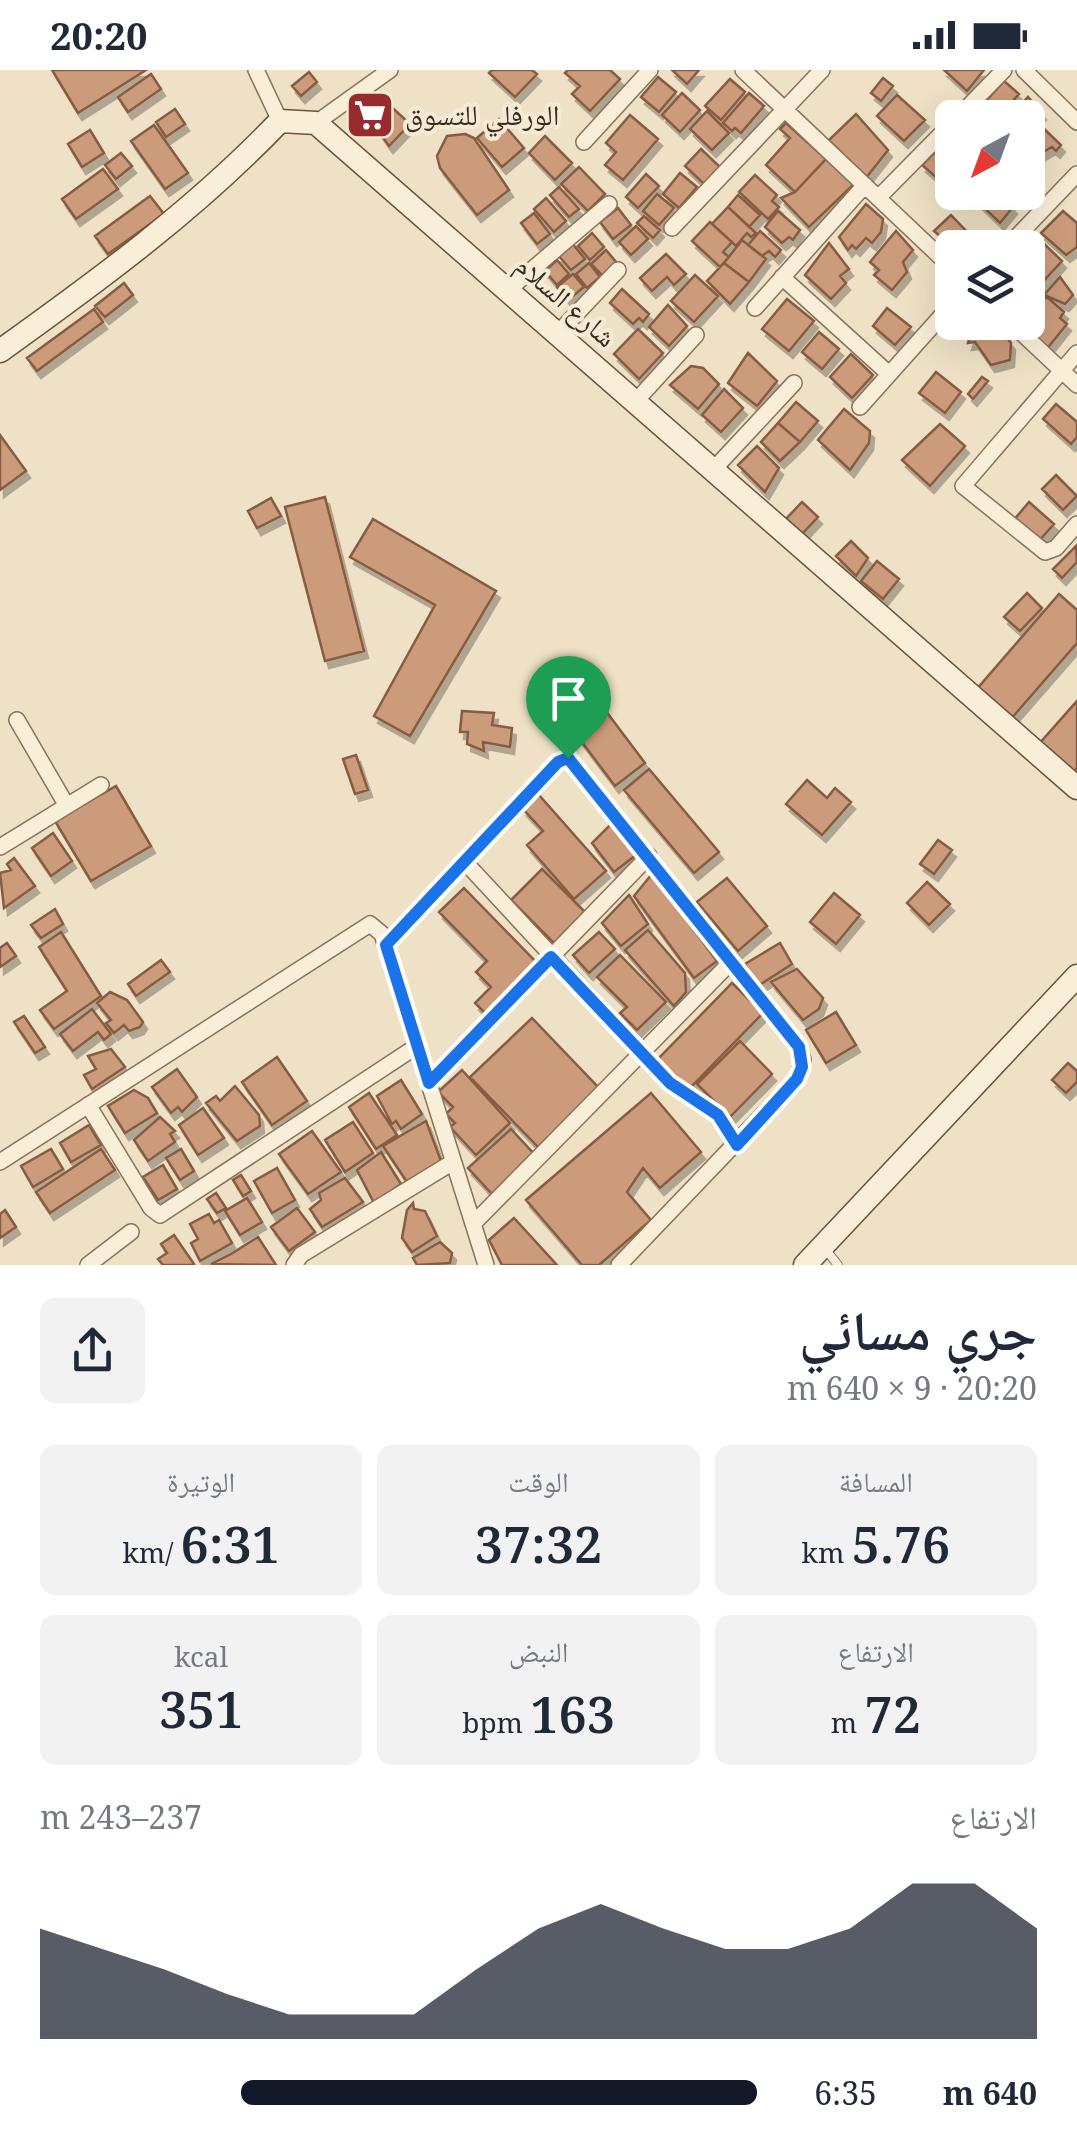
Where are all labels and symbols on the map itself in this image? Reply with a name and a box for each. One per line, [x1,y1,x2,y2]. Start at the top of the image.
supermarket icon: الورفلي للتسوق [344,89,396,141]
place label: الورفلي للتسوق [405,95,559,138]
north arrow [935,100,1045,210]
street label: شارع السلام [507,246,625,356]
pin [526,656,611,759]

